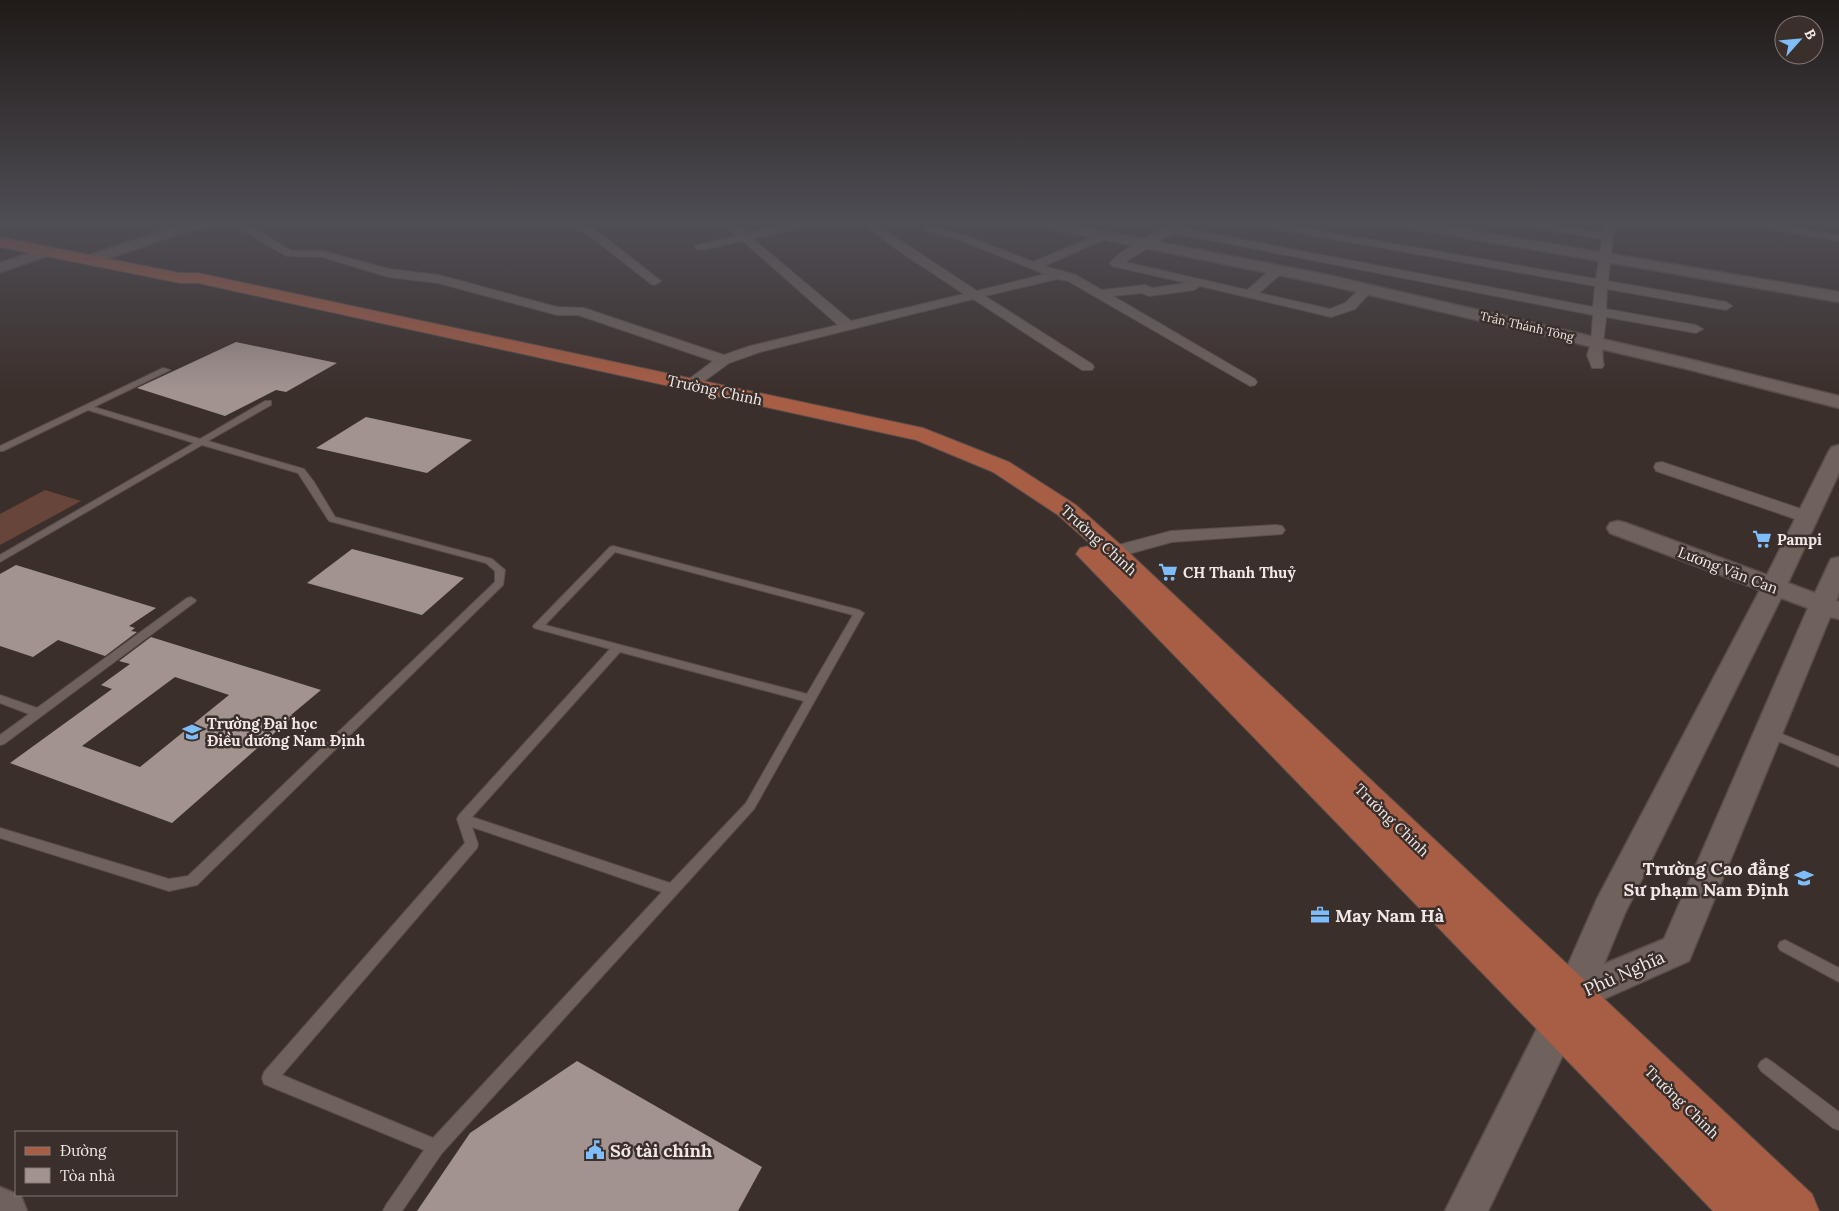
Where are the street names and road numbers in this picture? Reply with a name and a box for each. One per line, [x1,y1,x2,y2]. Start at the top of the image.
street label: Trần Thánh Tông [1479,308,1576,344]
street label: Trường Chinh [666,371,764,409]
street label: Trường Chinh [1057,501,1141,579]
street label: Lương Văn Can [1675,542,1781,598]
street label: Trường Chinh [1351,780,1433,860]
street label: Phù Nghĩa [1580,945,1668,1001]
street label: Trường Chinh [1641,1062,1723,1142]

